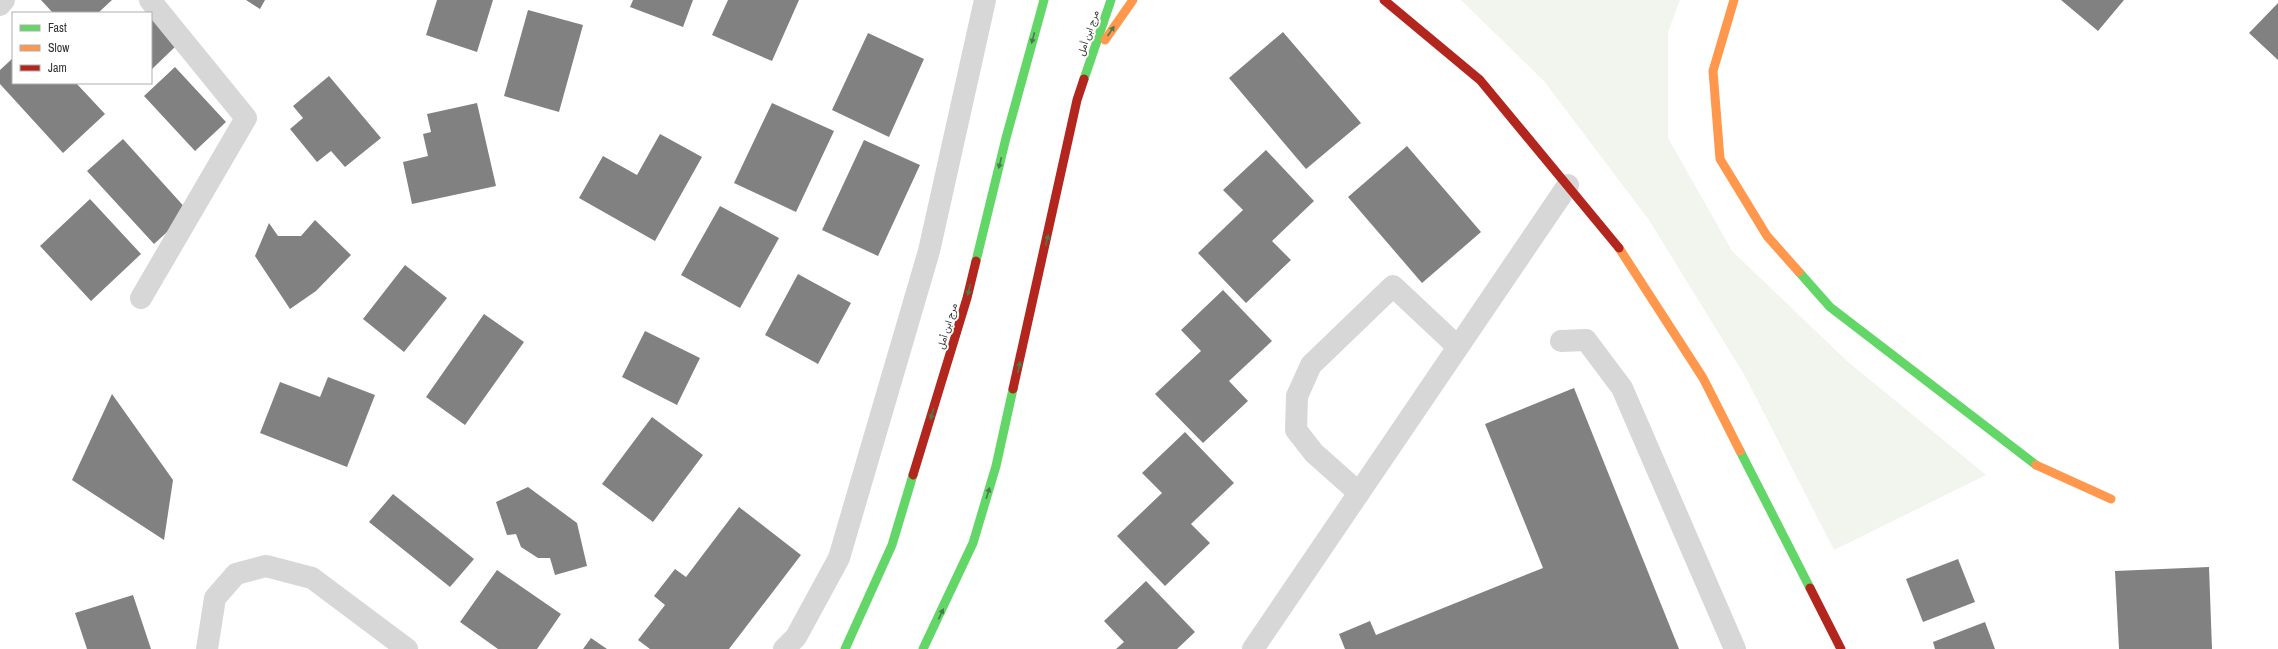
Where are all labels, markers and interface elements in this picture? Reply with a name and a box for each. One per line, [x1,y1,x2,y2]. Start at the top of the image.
street label: مرج ابن أمل [1074,9,1102,57]
legend [12,12,152,84]
text: Fast [48,20,67,36]
one-way arrow [1108,25,1115,37]
one-way arrow [1030,32,1036,44]
text: Slow [48,40,70,56]
text: Jam [48,60,67,76]
one-way arrow [996,157,1002,169]
one-way arrow [1045,234,1051,246]
one-way arrow [966,284,972,296]
street label: مرج ابن أمل [934,301,960,351]
one-way arrow [1016,361,1022,373]
one-way arrow [929,408,935,420]
one-way arrow [985,487,991,499]
one-way arrow [938,608,944,620]

